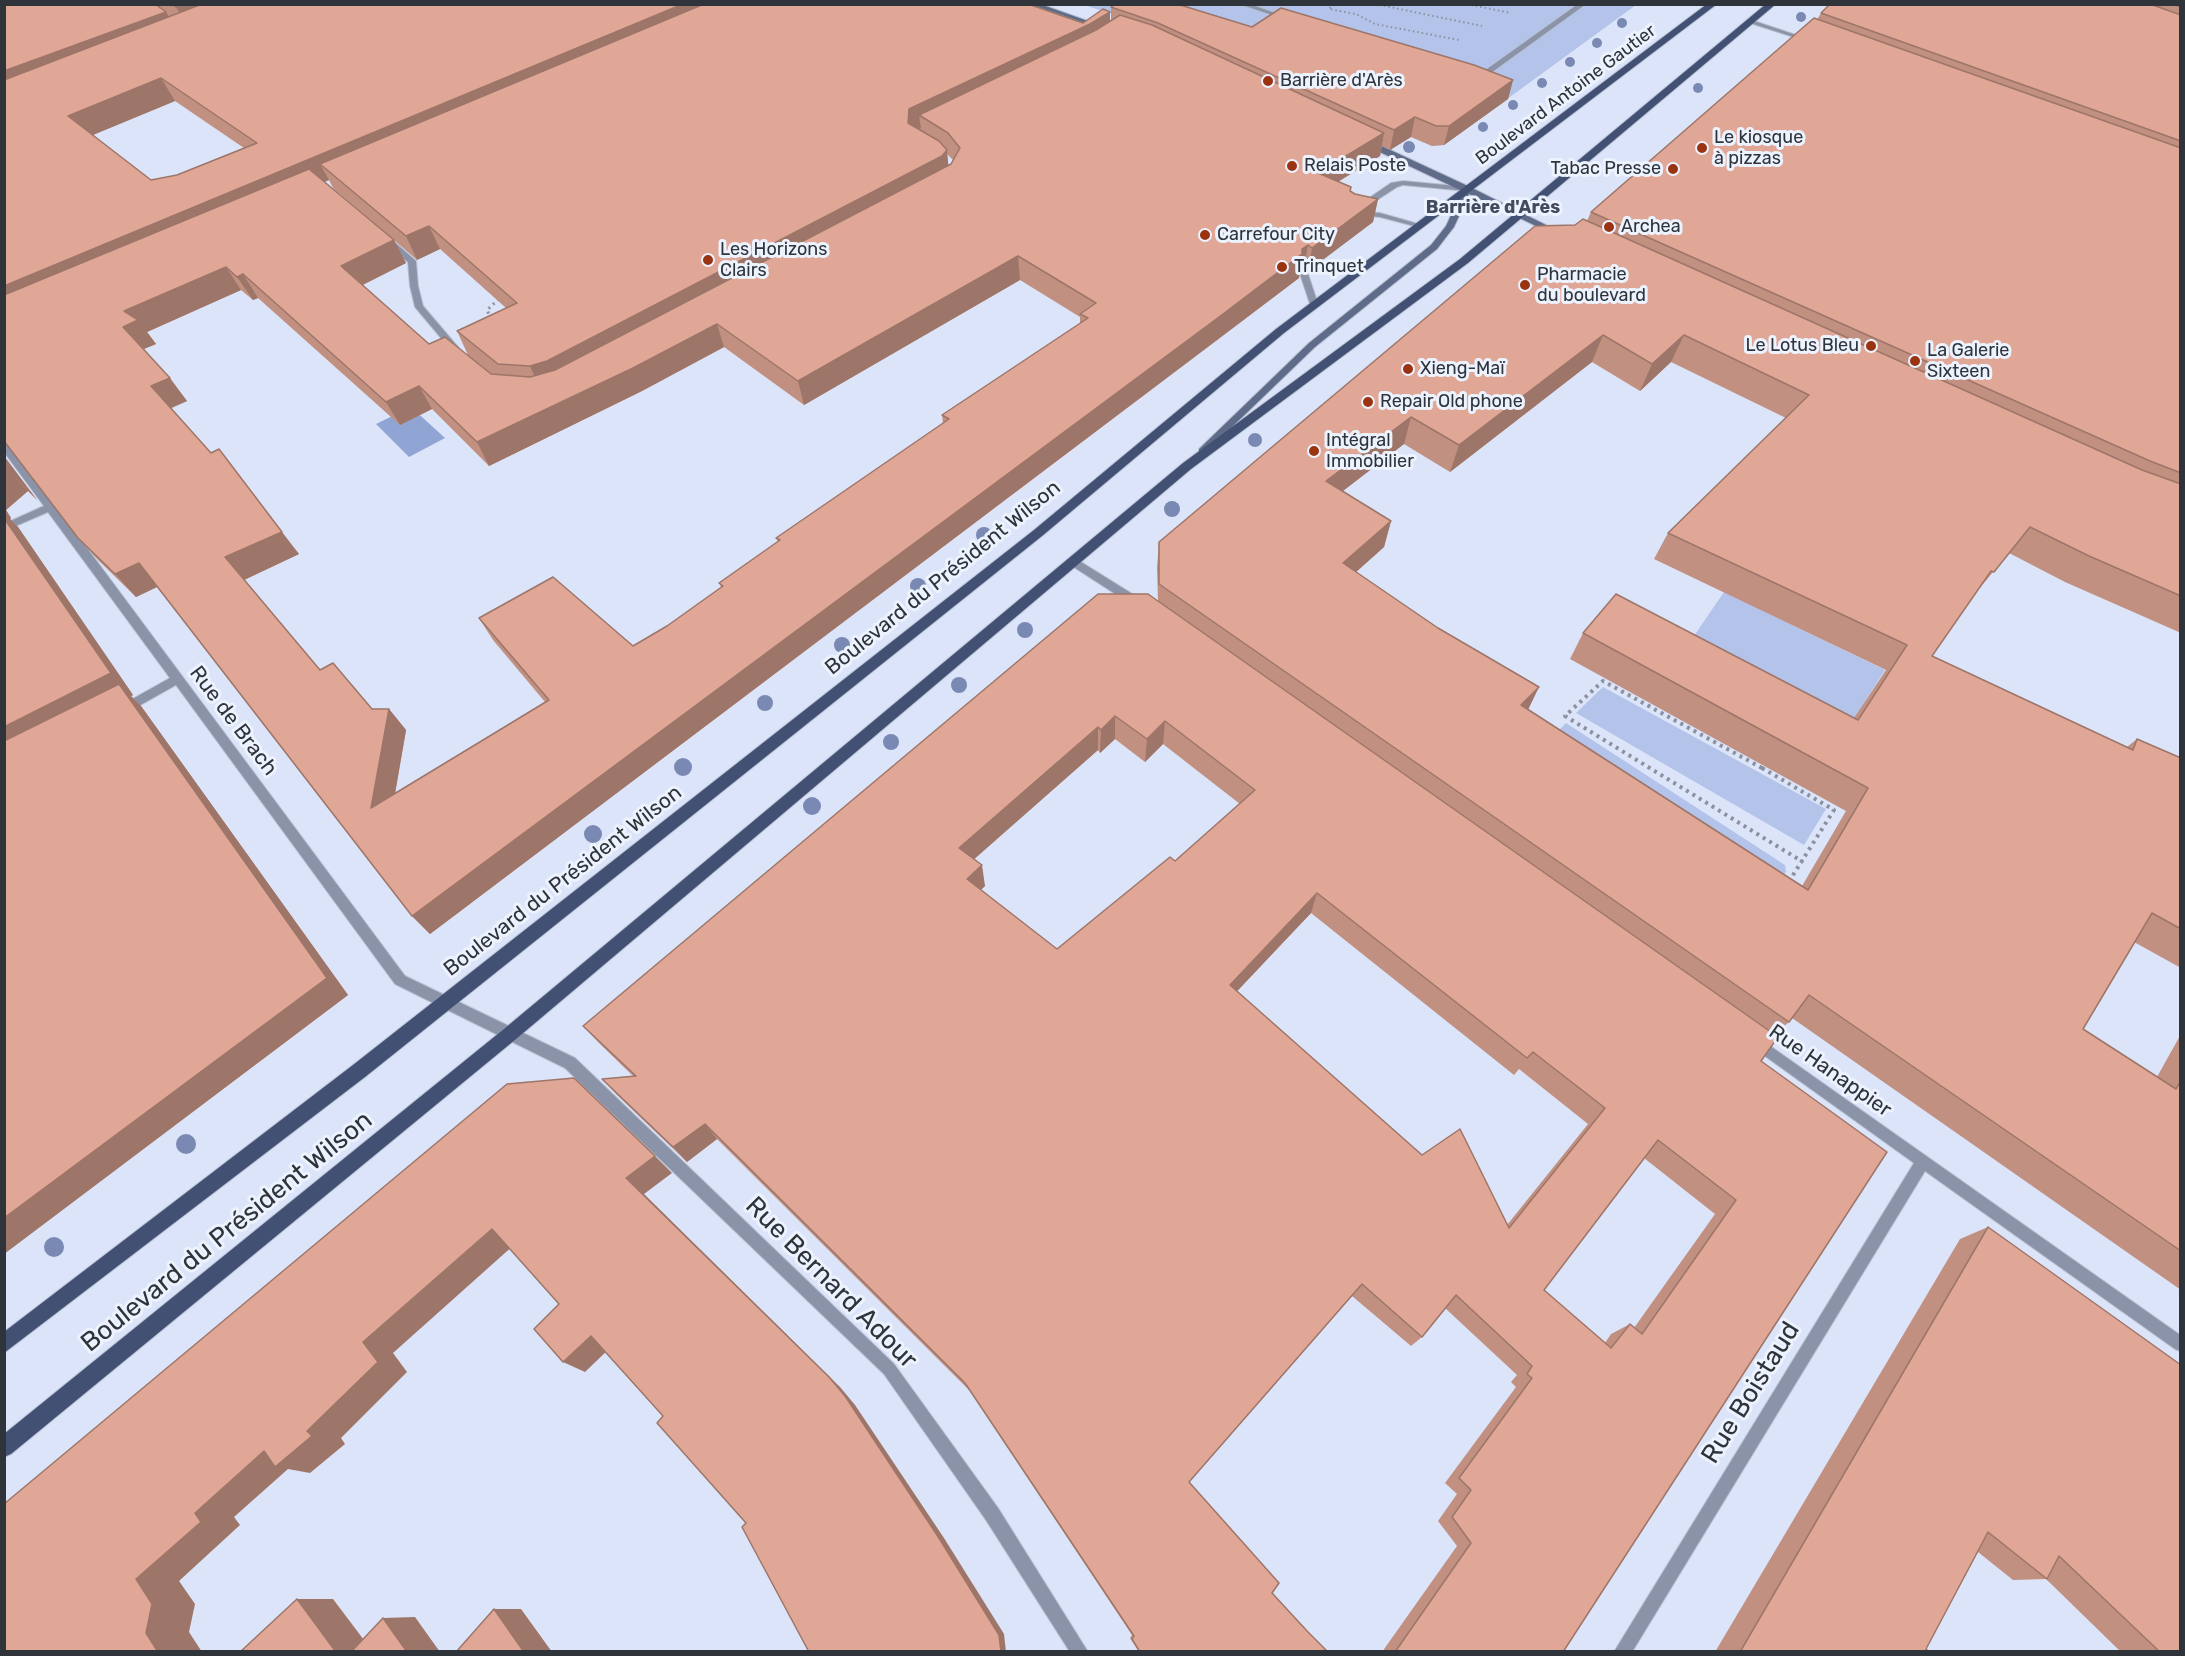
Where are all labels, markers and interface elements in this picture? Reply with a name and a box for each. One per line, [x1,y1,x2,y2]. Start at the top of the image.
street label: Boulevard Antoine Gautier [1472,20,1660,170]
place label: Barrière d'Arès [1280,70,1403,92]
marker: Barrière d'Arès [1261,74,1275,88]
place label: Le kiosque à pizzas [1714,127,1803,170]
marker: Le kiosque à pizzas [1695,141,1709,155]
place label: Relais Poste [1304,155,1406,177]
place label: Tabac Presse [1551,158,1661,180]
marker: Relais Poste [1285,159,1299,173]
marker: Tabac Presse [1666,162,1680,176]
district label: Barrière d'Arès [1426,197,1560,219]
place label: Archea [1621,216,1681,238]
marker: Archea [1602,220,1616,234]
place label: Carrefour City [1217,224,1335,246]
marker: Carrefour City [1198,228,1212,242]
place label: Les Horizons Clairs [720,239,827,282]
marker: Les Horizons Clairs [701,253,715,267]
place label: Trinquet [1294,256,1364,278]
marker: Trinquet [1275,260,1289,274]
place label: Pharmacie du boulevard [1537,264,1646,306]
marker: Pharmacie du boulevard [1518,278,1532,292]
place label: Le Lotus Bleu [1746,335,1859,357]
marker: Le Lotus Bleu [1864,339,1878,353]
place label: La Galerie Sixteen [1927,340,2009,382]
marker: La Galerie Sixteen [1908,354,1922,368]
place label: Xieng-Maï [1420,358,1505,380]
marker: Xieng-Maï [1401,362,1415,376]
place label: Repair Old phone [1380,391,1523,413]
marker: Repair Old phone [1361,395,1375,409]
place label: Intégral Immobilier [1326,430,1414,472]
marker: Intégral Immobilier [1307,444,1321,458]
street label: Boulevard du Président Wilson [820,475,1066,681]
street label: Rue de Brach [184,661,282,781]
street label: Boulevard du Président Wilson [439,780,687,982]
street label: Rue Hanappier [1764,1019,1896,1123]
street label: Boulevard du Président Wilson [75,1105,379,1359]
street label: Rue Bernard Adour [739,1191,923,1375]
street label: Rue Boistaud [1695,1316,1807,1470]

